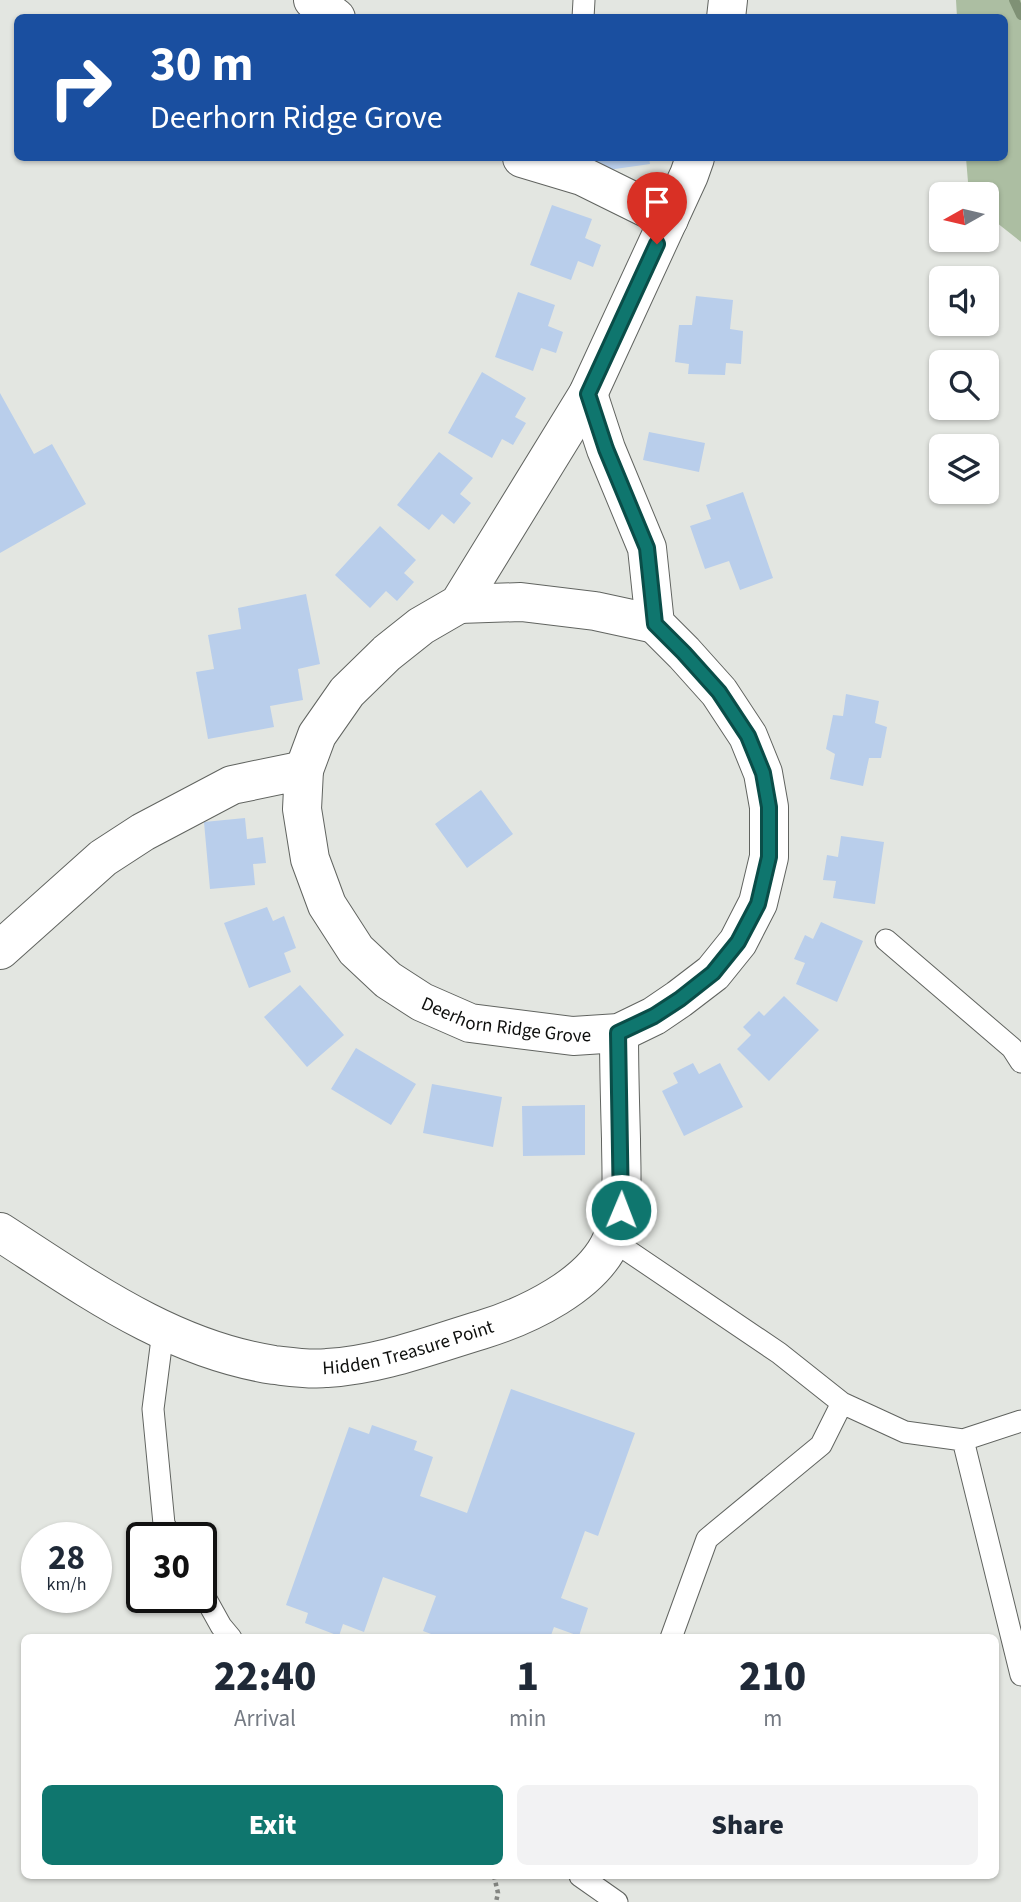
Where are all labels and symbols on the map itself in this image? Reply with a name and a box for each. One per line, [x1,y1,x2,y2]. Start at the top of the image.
pin [627,172,687,244]
north arrow [929,182,999,252]
street label: Deerhorn Ridge Grove [417,990,592,1049]
position arrow [584,1173,658,1247]
street label: Hidden Treasure Point [322,1313,498,1382]
speed limit sign: 30 [126,1522,217,1613]

